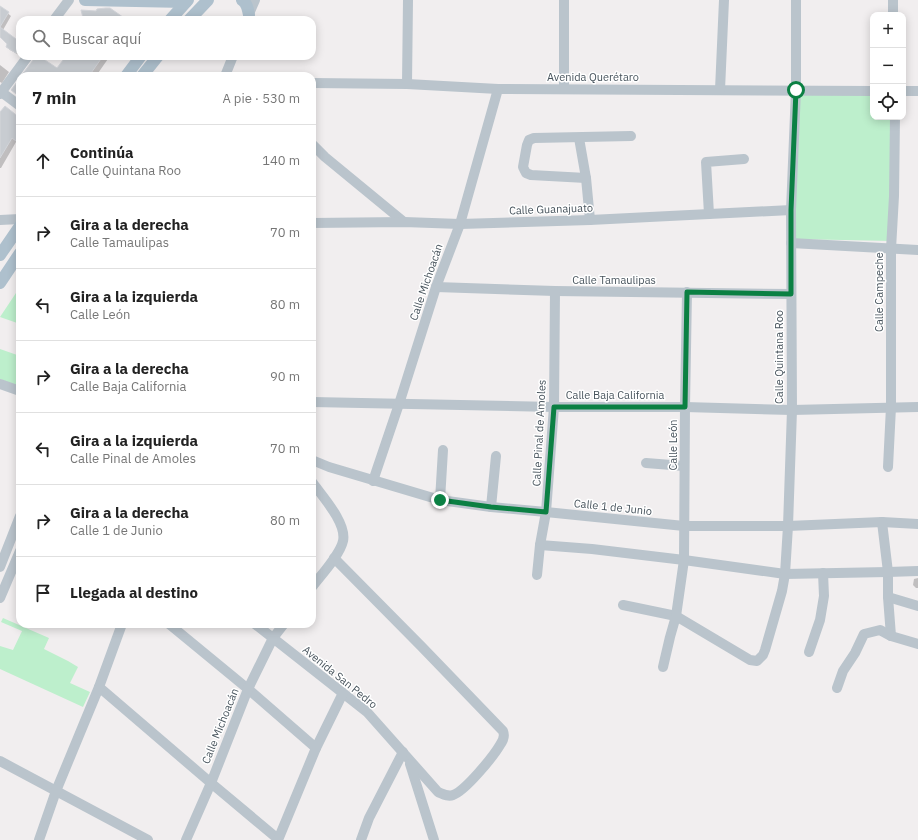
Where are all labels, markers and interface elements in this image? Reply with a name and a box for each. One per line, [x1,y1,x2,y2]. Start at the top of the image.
map controls [870,12,906,120]
button: + [870,12,906,48]
search box [16,16,316,60]
icon: search [30,27,52,49]
text: Buscar aquí [62,29,141,48]
button: − [870,48,906,84]
street label: Avenida Querétaro [547,70,639,84]
route start [787,81,805,99]
button: locate [870,84,906,120]
text: 7 min [32,87,76,109]
text: A pie · 530 m [222,90,300,107]
text: Continúa [70,143,134,162]
icon: ahead [32,150,54,172]
text: 140 m [262,152,300,169]
text: Calle Quintana Roo [70,162,181,179]
street label: Calle Guanajuato [509,201,593,217]
text: Gira a la derecha [70,215,189,234]
icon: right [32,222,54,244]
text: 70 m [270,224,300,241]
text: Calle Tamaulipas [70,234,169,251]
street label: Calle Michoacán [406,242,446,322]
street label: Calle Campeche [872,252,886,332]
street label: Calle Tamaulipas [572,273,656,287]
text: Gira a la izquierda [70,287,198,306]
icon: left [32,294,54,316]
text: 80 m [270,296,300,313]
text: Calle León [70,306,130,323]
street label: Calle Quintana Roo [772,310,786,404]
text: Gira a la derecha [70,359,189,378]
icon: right [32,366,54,388]
text: 90 m [270,368,300,385]
text: Calle Baja California [70,378,187,395]
street label: Calle Pinal de Amoles [529,379,549,487]
street label: Calle Baja California [566,388,664,402]
street label: Calle León [666,419,680,471]
text: Gira a la izquierda [70,431,198,450]
icon: left [32,438,54,460]
text: 70 m [270,440,300,457]
text: Calle Pinal de Amoles [70,450,196,467]
route end [431,491,449,509]
street label: Calle 1 de Junio [573,496,653,518]
text: Gira a la derecha [70,503,189,522]
icon: right [32,510,54,532]
text: 80 m [270,512,300,529]
text: Calle 1 de Junio [70,522,163,539]
icon: arrive [32,582,54,604]
text: Llegada al destino [70,583,198,602]
street label: Avenida San Pedro [300,643,380,711]
street label: Calle Michoacán [198,686,242,766]

